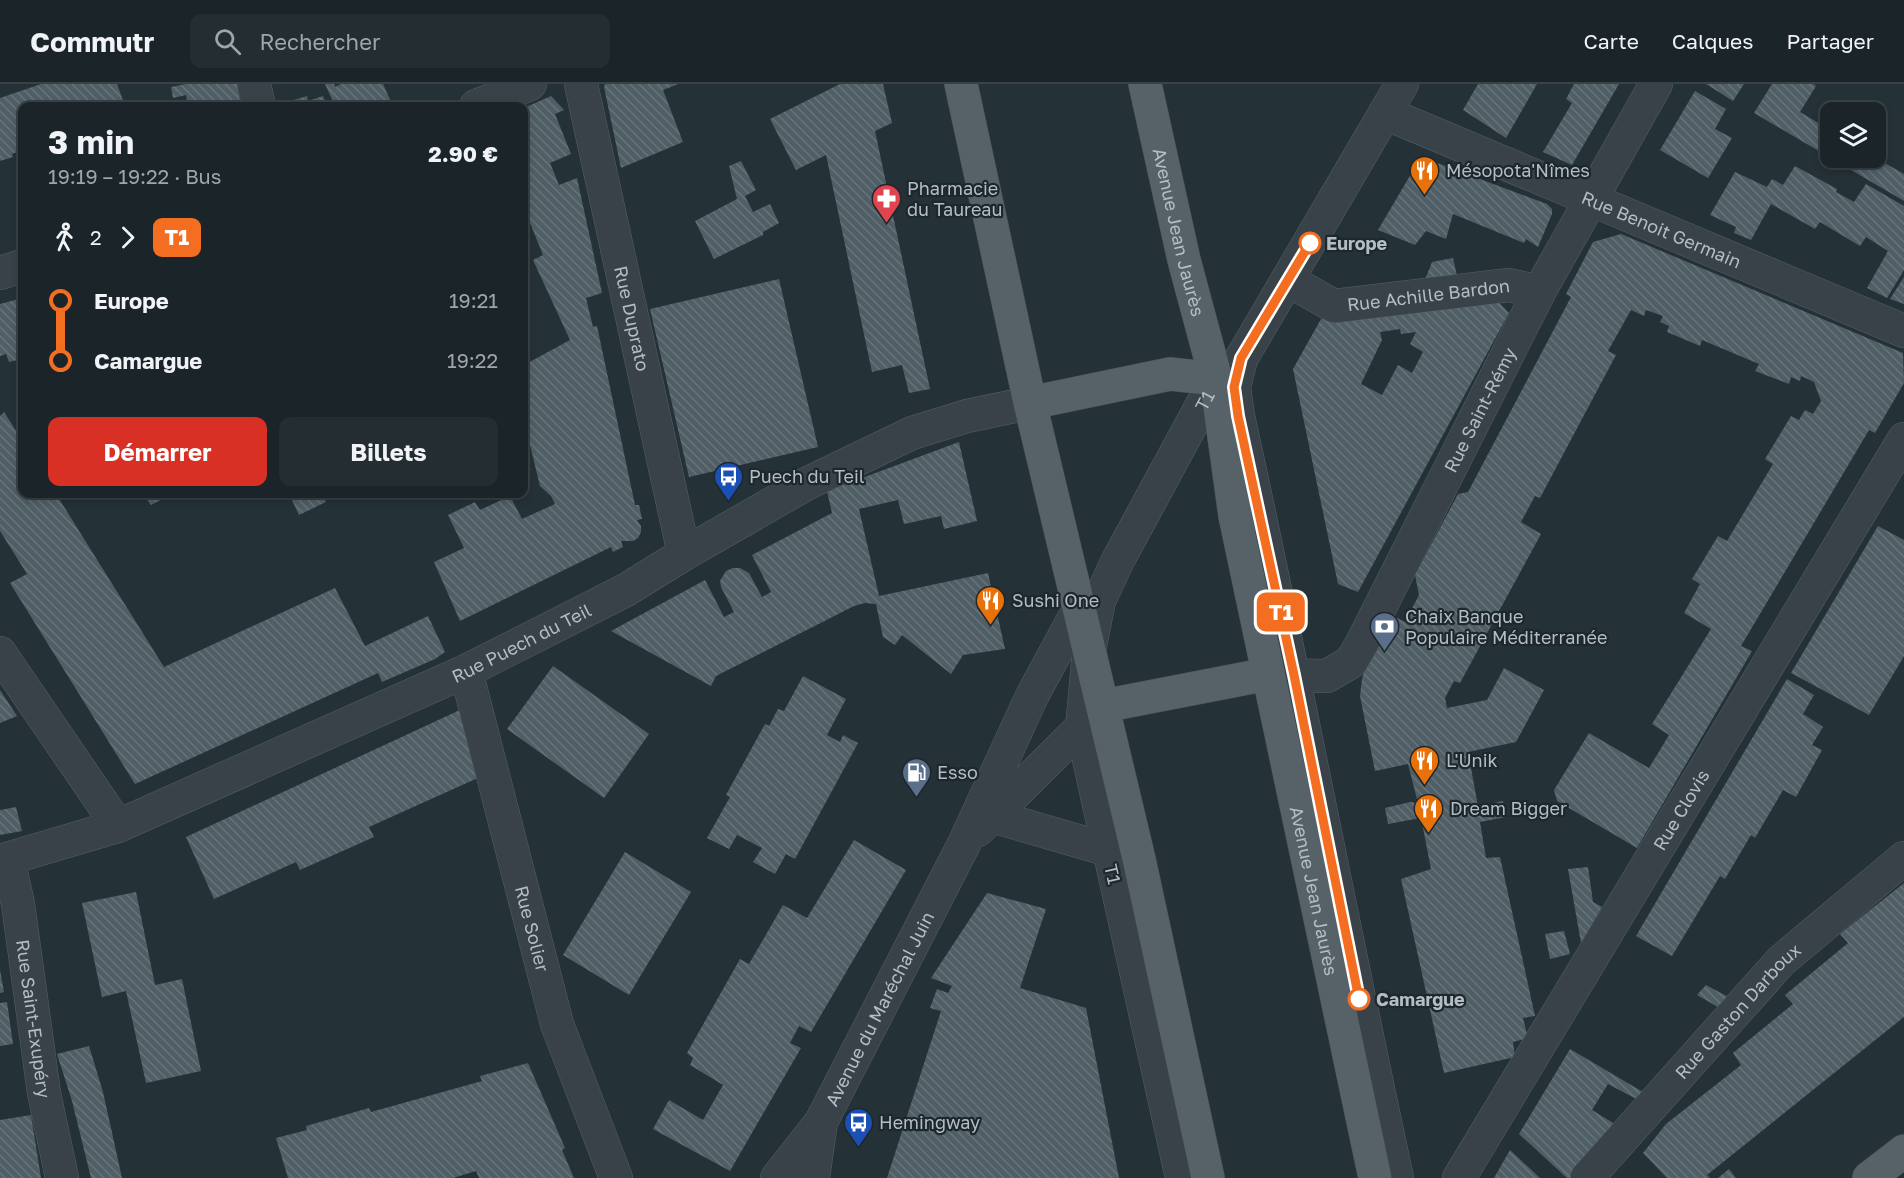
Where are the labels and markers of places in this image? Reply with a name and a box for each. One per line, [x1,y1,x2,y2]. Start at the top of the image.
restaurant icon: Mésopota'Nîmes [1409,154,1441,196]
place label: Mésopota'Nîmes [1446,159,1590,181]
place label: Pharmacie du Taureau [907,177,1002,220]
pharmacy icon: Pharmacie du Taureau [870,182,902,224]
marker: Europe [1299,232,1321,254]
place label: Europe [1326,232,1388,254]
bus stop icon: Puech du Teil [712,460,744,502]
place label: Puech du Teil [749,465,865,487]
restaurant icon: Sushi One [975,584,1007,626]
place label: Sushi One [1012,589,1099,611]
place label: Chaix Banque Populaire Méditerranée [1405,605,1607,648]
bank icon: Chaix Banque Populaire Méditerranée [1368,610,1400,652]
restaurant icon: L'Unik [1409,744,1441,786]
place label: L'Unik [1446,749,1498,771]
fuel station icon: Esso [900,756,932,798]
place label: Esso [937,761,978,783]
restaurant icon: Dream Bigger [1413,792,1445,834]
place label: Dream Bigger [1450,797,1567,819]
marker: Camargue [1348,988,1370,1010]
place label: Camargue [1376,988,1465,1010]
bus stop icon: Hemingway [842,1106,874,1148]
place label: Hemingway [879,1111,980,1133]

